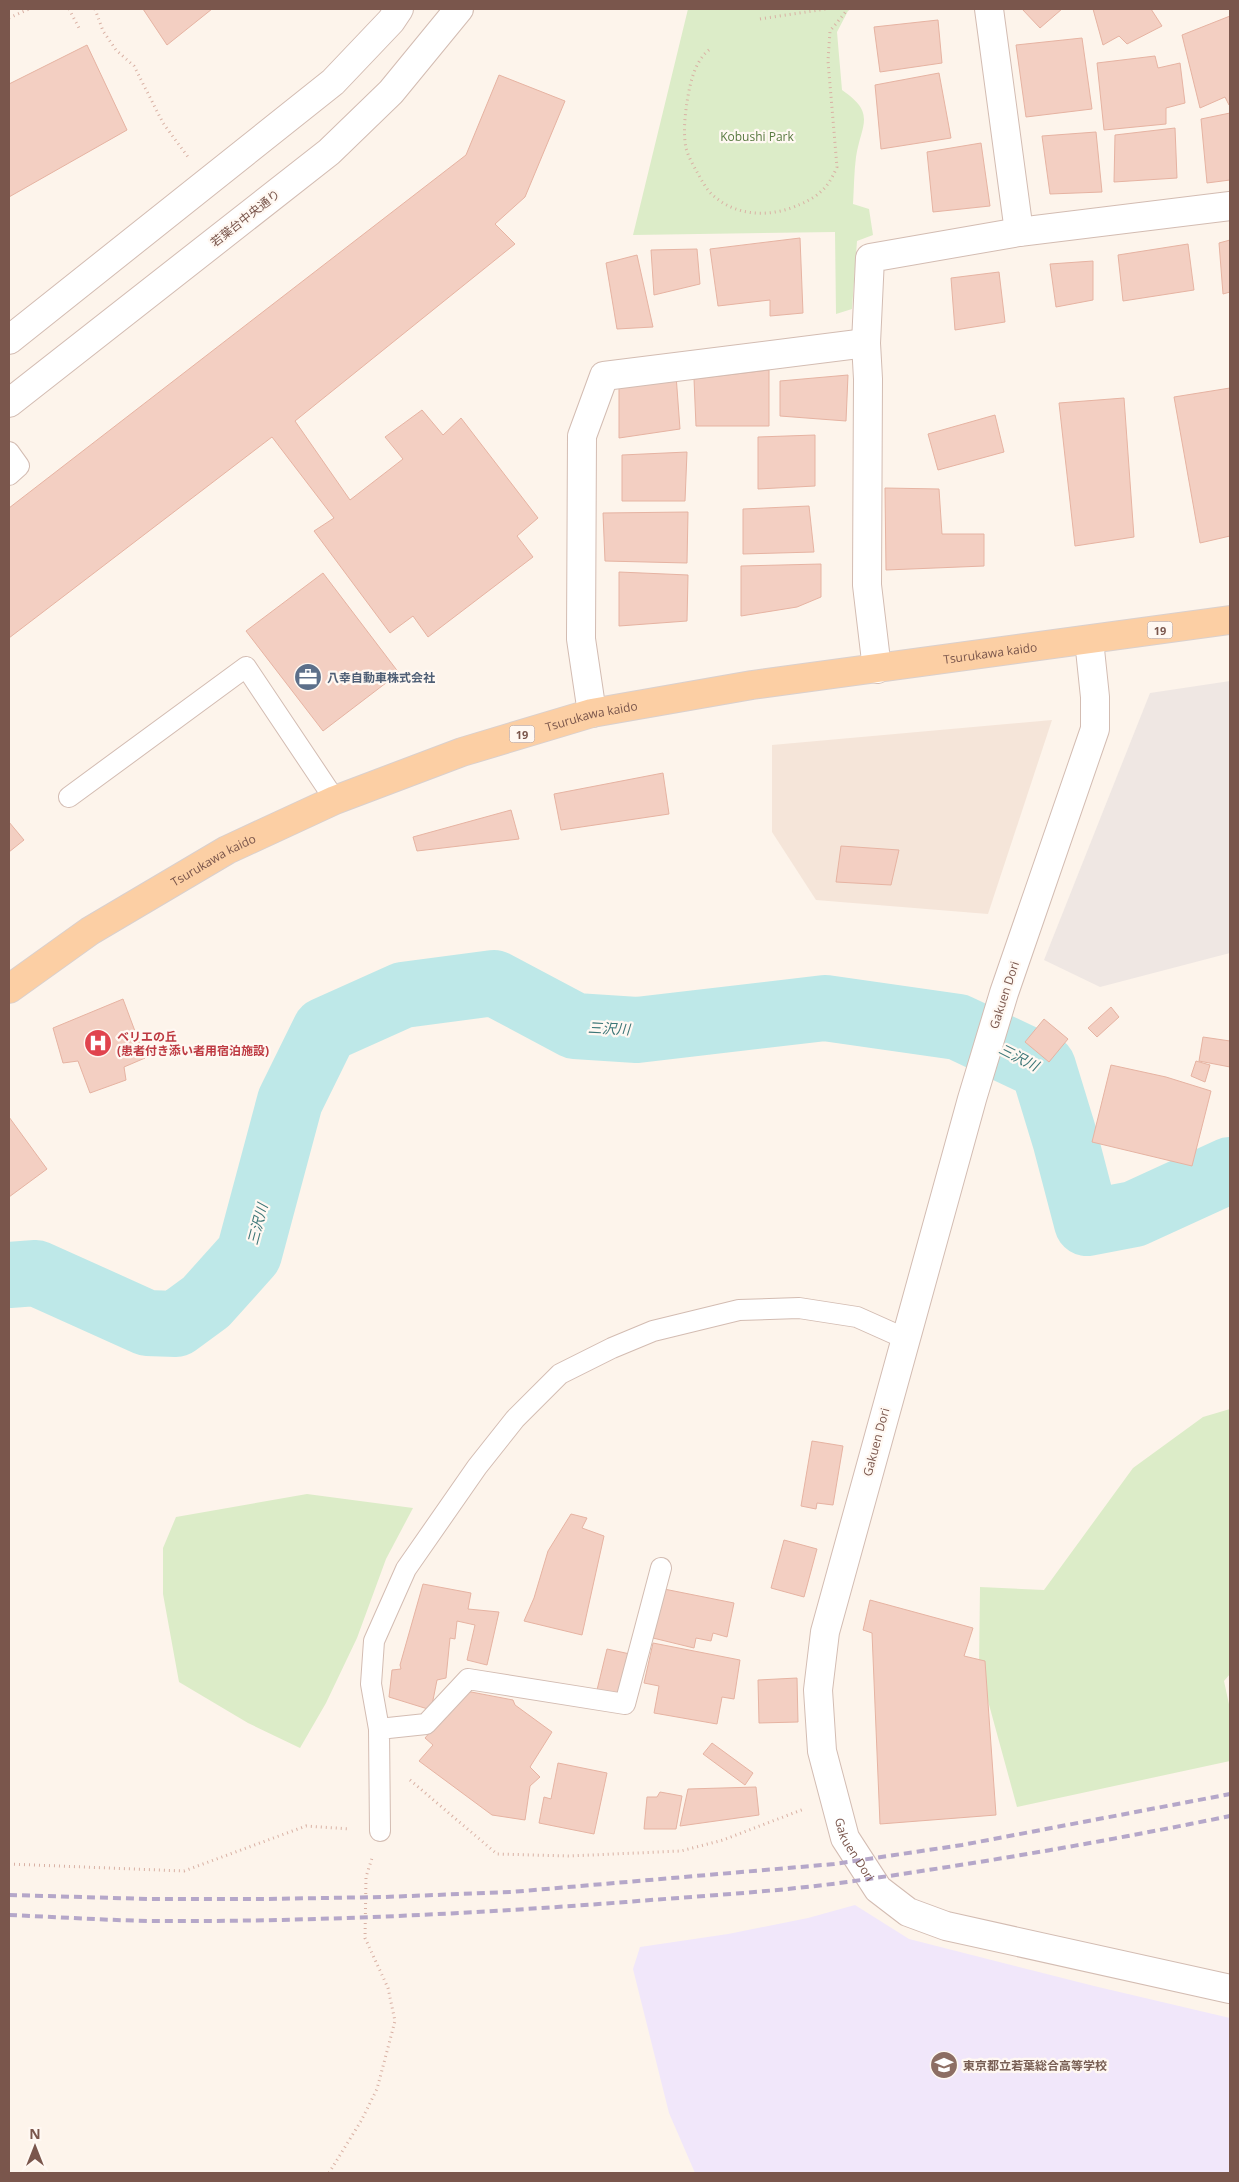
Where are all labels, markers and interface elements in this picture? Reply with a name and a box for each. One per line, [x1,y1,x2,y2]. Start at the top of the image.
park label: Kobushi Park [720,128,794,145]
street label: 若葉台中央通り [207,185,283,251]
road number: 19 [1148,622,1172,638]
street label: Tsurukawa kaido [942,638,1038,667]
office icon: 八幸自動車株式会社 [293,662,323,692]
place label: 八幸自動車株式会社 [327,669,435,686]
street label: Tsurukawa kaido [543,697,639,735]
road number: 19 [510,726,534,742]
street label: Tsurukawa kaido [168,829,258,890]
street label: Gakuen Dori [985,959,1023,1031]
water label: 三沢川 [588,1017,632,1039]
hospital icon: ベリエの丘 (患者付き添い者用宿泊施設) [83,1028,113,1058]
place label: ベリエの丘 (患者付き添い者用宿泊施設) [117,1028,269,1059]
water label: 三沢川 [996,1039,1044,1076]
water label: 三沢川 [242,1199,272,1247]
street label: Gakuen Dori [859,1406,893,1478]
street label: Gakuen Dori [831,1816,879,1884]
school or university icon: 東京都立若葉総合高等学校 [929,2050,959,2080]
place label: 東京都立若葉総合高等学校 [963,2057,1107,2074]
north arrow [10,2122,60,2172]
text: N [29,2124,41,2143]

